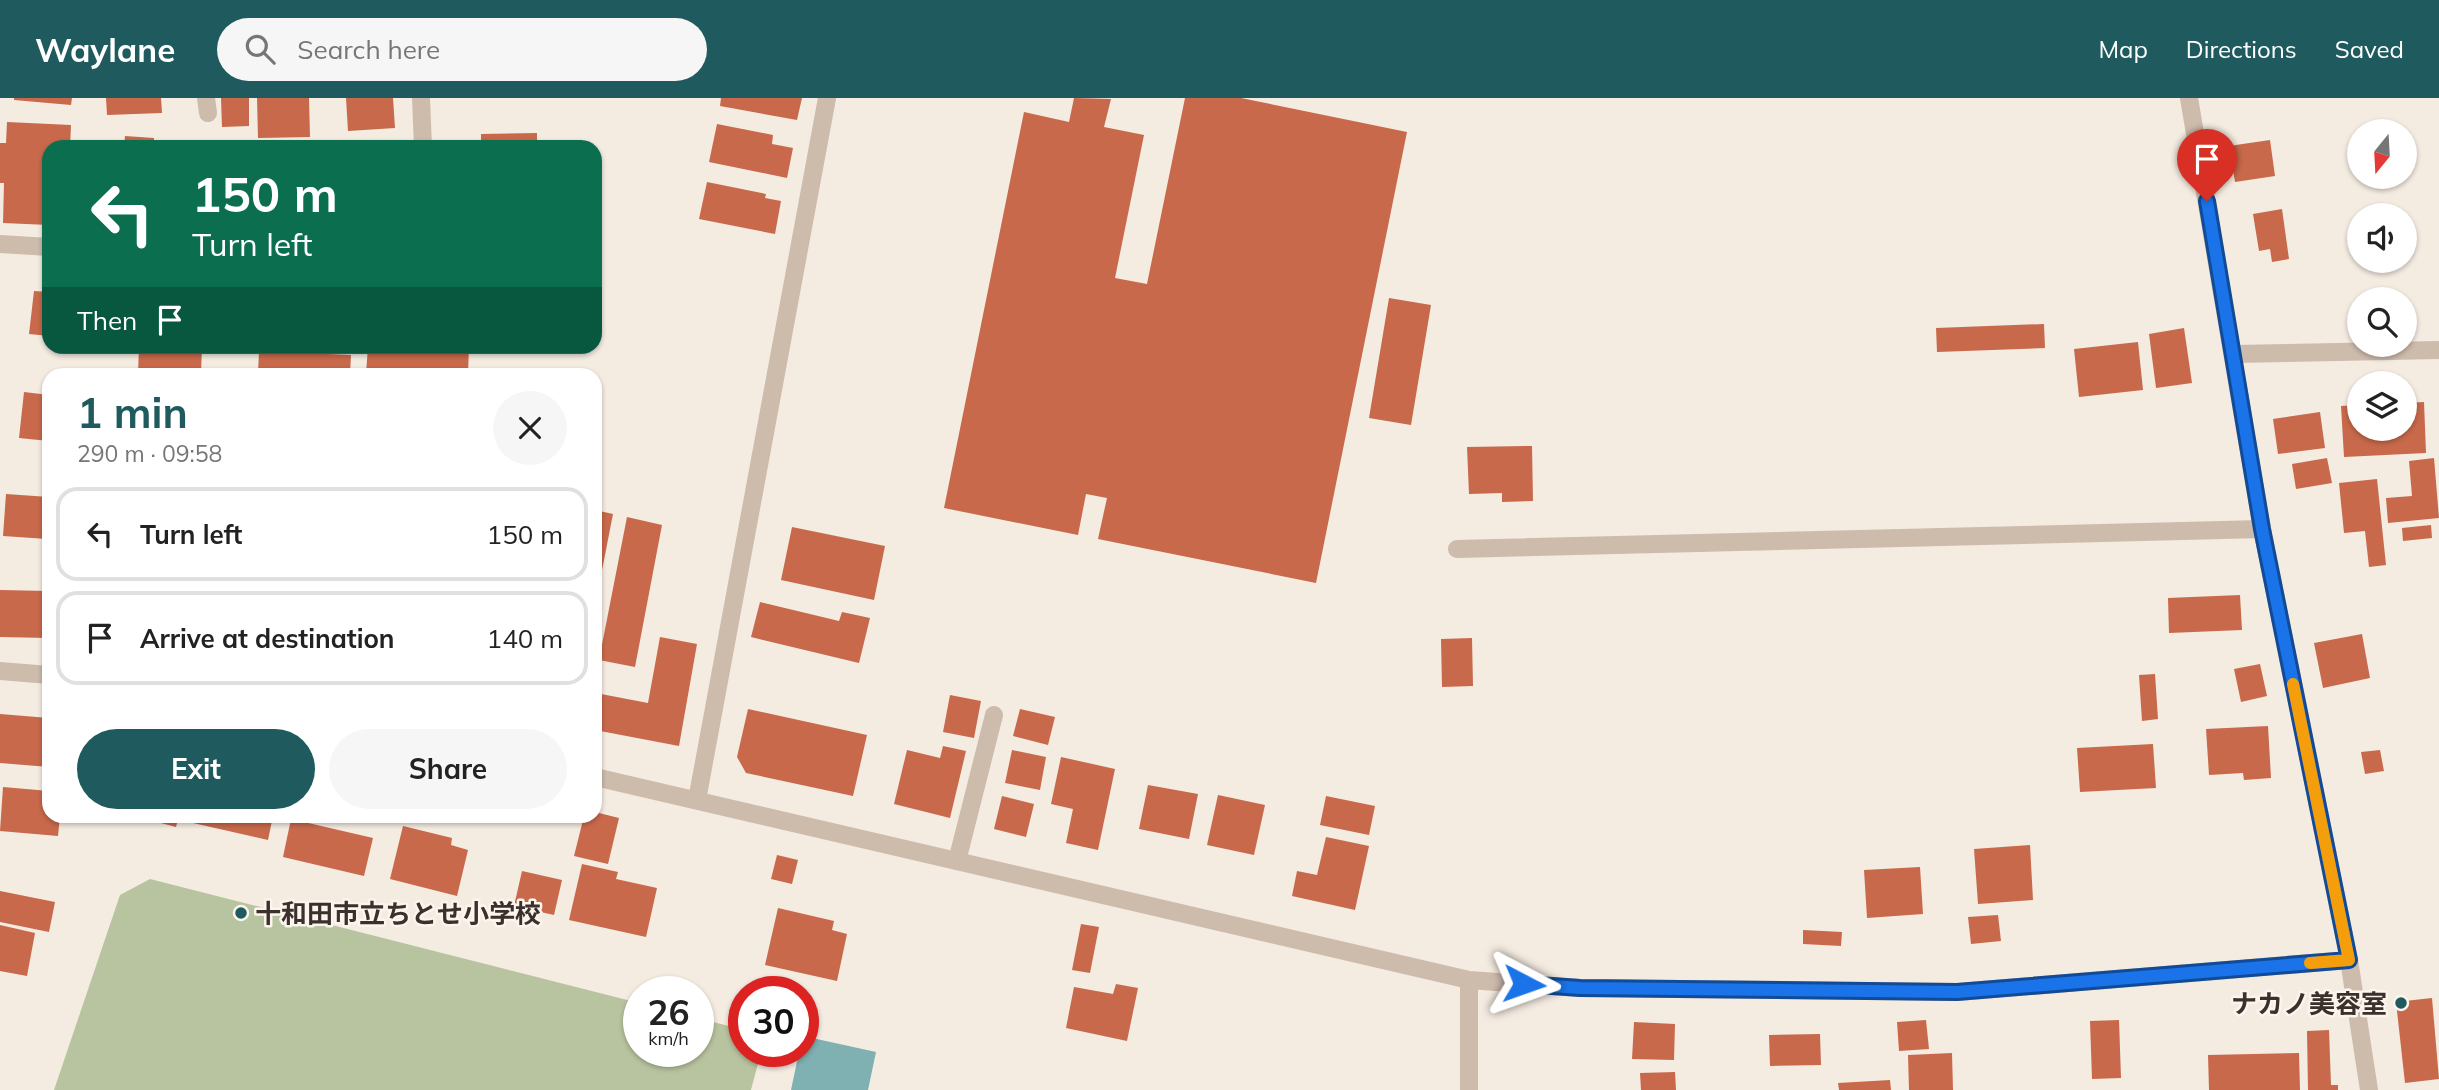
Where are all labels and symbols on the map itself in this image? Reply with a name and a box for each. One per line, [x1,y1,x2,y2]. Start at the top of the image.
north arrow [2347,119,2417,189]
pin [2177,129,2237,201]
place label: 十和田市立ちとせ小学校 [255,897,541,930]
marker: 十和田市立ちとせ小学校 [233,905,249,921]
position arrow [1487,947,1561,1021]
speed limit sign: 30 [728,976,819,1067]
place label: ナカノ美容室 [2231,987,2387,1020]
marker: ナカノ美容室 [2393,995,2409,1011]

